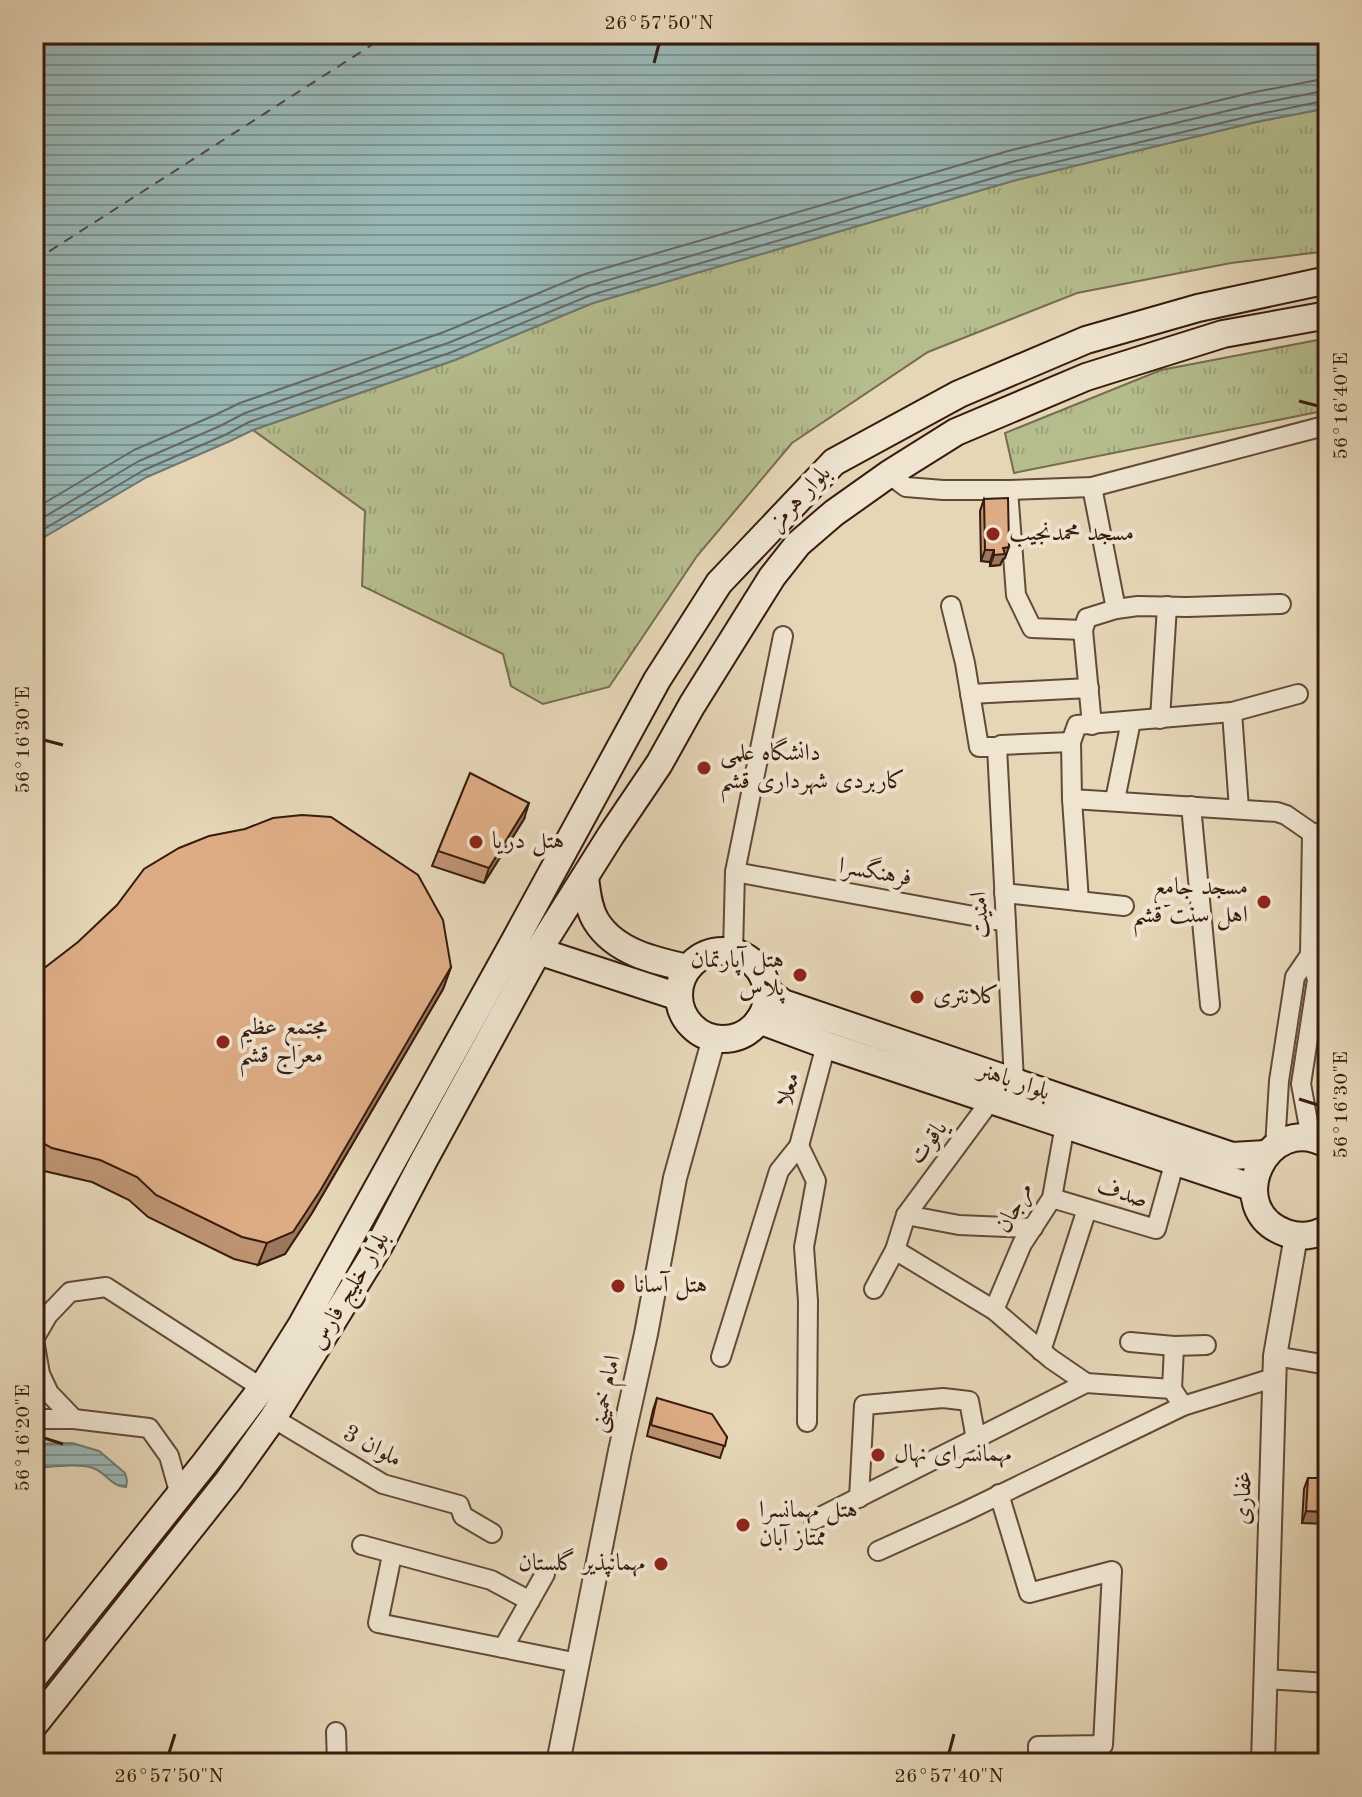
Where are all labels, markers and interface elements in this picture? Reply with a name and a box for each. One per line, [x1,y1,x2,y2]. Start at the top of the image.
text: 26°57'50"N [604,14,714,34]
text: 56°16'40"E [1332,352,1352,460]
street label: بلوار هرمز [764,461,838,537]
place label: مسجد محمدنجیب [1009,522,1134,548]
marker: مسجد محمدنجیب [984,525,1002,543]
text: 56°16'30"E [14,686,34,794]
place label: دانشگاه علمی کاربردی شهرداری قشم [720,737,905,804]
marker: دانشگاه علمی کاربردی شهرداری قشم [695,759,713,777]
place label: هتل دریا [492,830,564,857]
marker: هتل دریا [467,833,485,851]
street label: فرهنگسرا [836,850,914,893]
place label: مسجد جامع اهل سنت قشم [1133,876,1248,938]
street label: امنیت [968,891,994,939]
marker: مسجد جامع اهل سنت قشم [1255,893,1273,911]
place label: هتل آپارتمان پلاس [691,945,785,1004]
marker: هتل آپارتمان پلاس [791,966,809,984]
place label: کلانتری [933,984,999,1009]
marker: کلانتری [908,988,926,1006]
place label: مجتمع عظیم معراج قشم [239,1016,328,1078]
marker: مجتمع عظیم معراج قشم [214,1033,232,1051]
text: 56°16'30"E [1332,1051,1352,1159]
street label: بلوار باهنر [972,1058,1053,1106]
street label: معلا [773,1070,805,1110]
street label: یاقوت [905,1116,954,1170]
street label: صدف [1094,1175,1150,1213]
street label: مرجان [992,1179,1041,1239]
street label: بلوار خلیج فارس [305,1228,401,1358]
place label: هتل آسانا [634,1270,707,1301]
marker: هتل آسانا [609,1277,627,1295]
street label: امام خمینی [586,1353,633,1436]
text: 56°16'20"E [14,1384,34,1492]
street label: ملوان 3 [338,1422,405,1473]
place label: مهمانسرای نهال [894,1443,1012,1469]
marker: مهمانسرای نهال [869,1446,887,1464]
street label: غفاری [1231,1471,1257,1525]
place label: هتل مهمانسرا ممتاز آبان [759,1499,858,1551]
marker: هتل مهمانسرا ممتاز آبان [734,1516,752,1534]
place label: مهمانپذیر گلستان [518,1547,645,1578]
marker: مهمانپذیر گلستان [652,1555,670,1573]
text: 26°57'50"N [114,1767,224,1787]
text: 26°57'40"N [894,1767,1004,1787]

